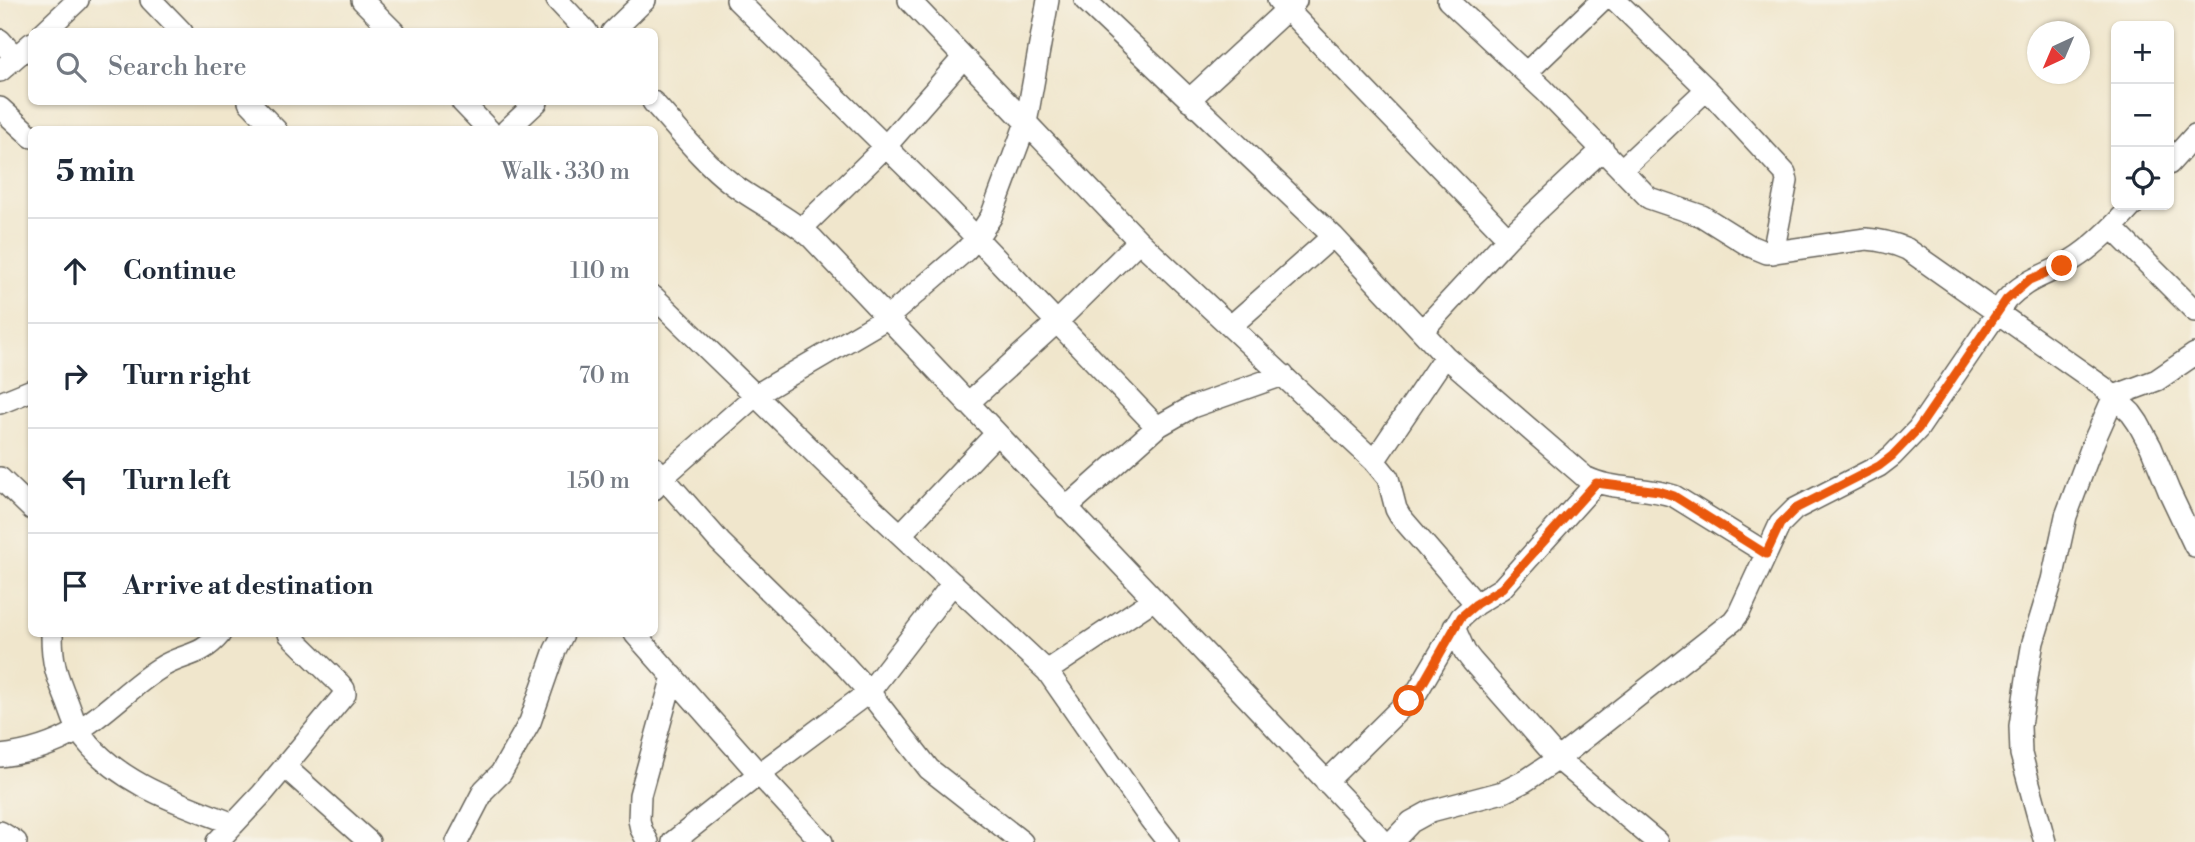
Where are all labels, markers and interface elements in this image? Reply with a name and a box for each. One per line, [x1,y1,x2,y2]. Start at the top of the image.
north arrow [2027,21,2090,84]
map controls [2111,21,2174,210]
button: + [2111,21,2174,84]
search box [28,28,658,105]
icon: search [52,48,90,86]
text: Search here [108,51,247,83]
button: − [2111,84,2174,147]
button: locate [2111,147,2174,210]
text: 5 min [56,153,135,191]
text: Walk · 330 m [501,158,630,186]
route end [2046,250,2077,281]
icon: ahead [56,252,94,290]
text: Continue [123,255,236,287]
text: 110 m [570,257,630,285]
icon: right [56,357,94,395]
text: Turn right [123,360,251,392]
text: 70 m [579,362,630,390]
icon: left [56,462,94,500]
text: Turn left [123,465,231,497]
text: 150 m [567,467,630,495]
icon: arrive [56,567,94,605]
text: Arrive at destination [123,570,373,602]
route start [1393,685,1424,716]

